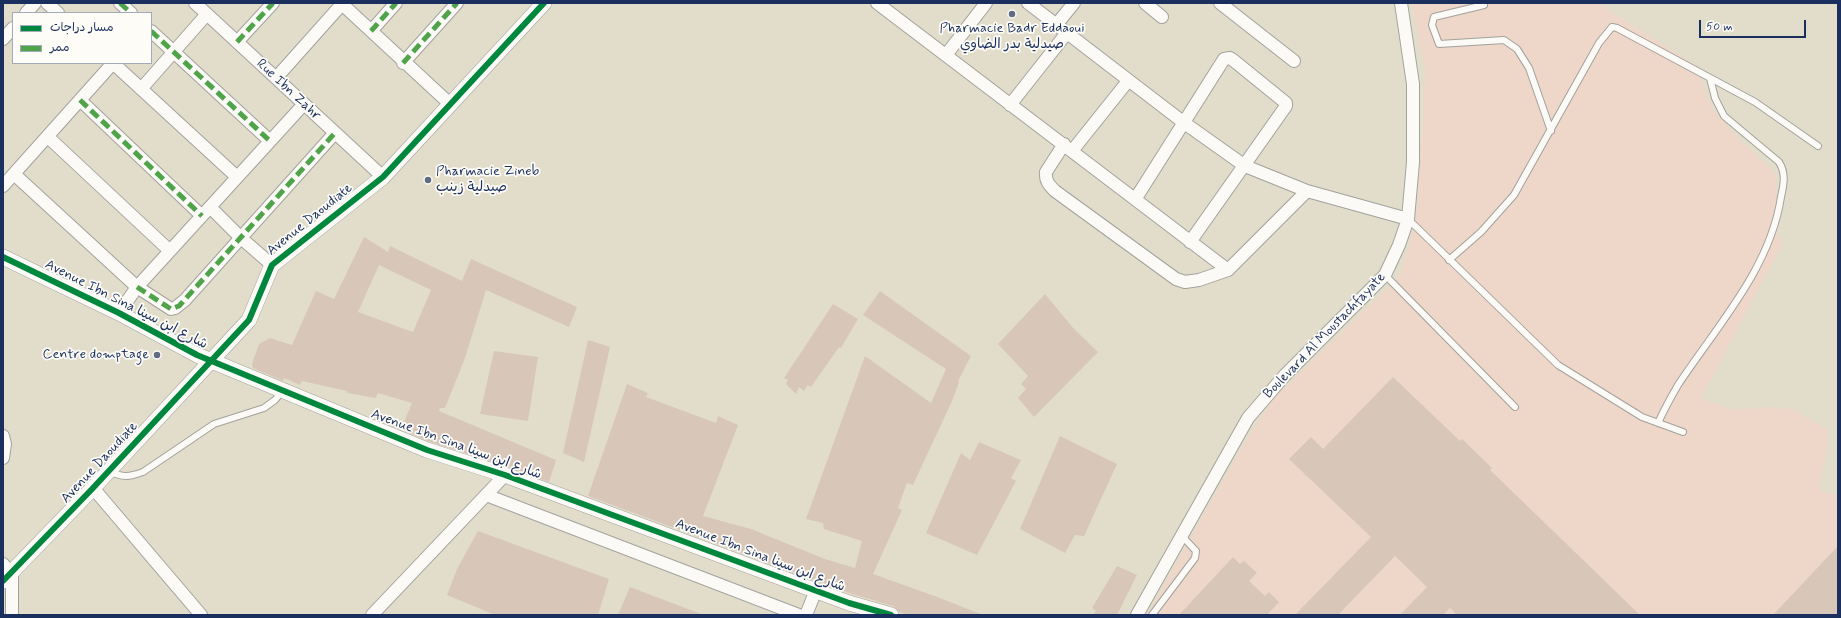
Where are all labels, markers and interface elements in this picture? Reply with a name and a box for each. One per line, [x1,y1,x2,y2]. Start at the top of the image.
marker: Pharmacie Badr Eddaoui صيدلية بدر الضاوي [1007,9,1017,19]
legend [12,12,152,64]
scale bar [1701,12,1808,38]
text: 50 m [1706,19,1733,35]
text: مسار دراجات [50,20,114,36]
place label: Pharmacie Badr Eddaoui صيدلية بدر الضاوي [939,21,1085,54]
text: ممر [50,40,69,56]
street label: Rue Ibn Zahr [252,56,324,124]
place label: Pharmacie Zineb صيدلية زينب [436,164,539,196]
marker: Pharmacie Zineb صيدلية زينب [423,175,433,185]
street label: Avenue Daoudiate [264,180,356,260]
street label: Avenue Ibn Sina شارع ابن سينا [42,257,210,353]
street label: Boulevard Al Moustachfayate [1260,269,1390,403]
place label: Centre domptage [43,347,149,363]
marker: Centre domptage [152,350,162,360]
street label: Avenue Ibn Sina شارع ابن سينا [368,406,544,484]
street label: Avenue Daoudiate [58,419,142,507]
street label: Avenue Ibn Sina شارع ابن سينا [673,516,847,596]

